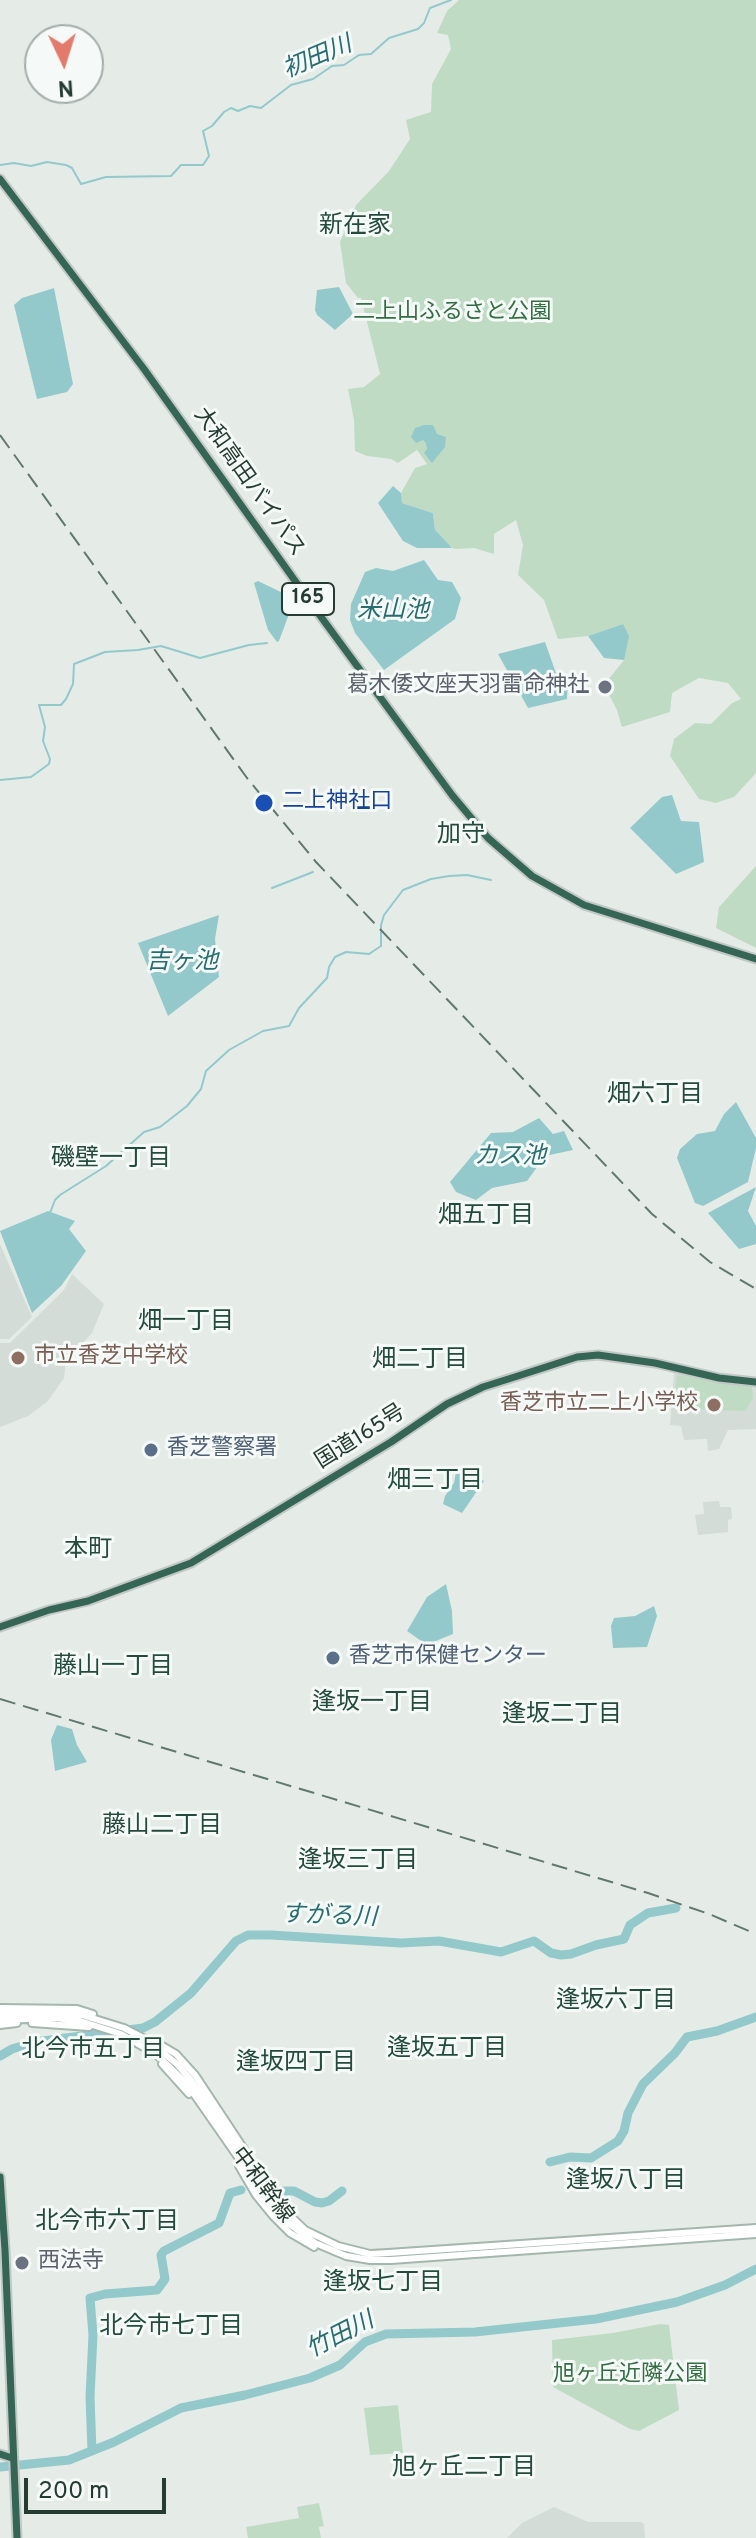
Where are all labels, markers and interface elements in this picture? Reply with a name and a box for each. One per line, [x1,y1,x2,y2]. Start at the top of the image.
north arrow [24,24,104,104]
water label: 初田川 [279,32,357,86]
text: N [57,72,74,100]
district label: 新在家 [319,213,391,241]
park label: 二上山ふるさと公園 [353,301,551,327]
street label: 大和高田バイパス [187,403,309,563]
road number: 165 [282,583,334,615]
water label: 米山池 [357,598,429,626]
place label: 葛木倭文座天羽雷命神社 [347,674,589,700]
marker: 葛木倭文座天羽雷命神社 [596,678,614,696]
place label: 二上神社口 [282,790,392,816]
marker: 二上神社口 [253,792,275,814]
district label: 加守 [437,822,485,850]
water label: 吉ヶ池 [146,949,218,977]
district label: 畑六丁目 [607,1082,703,1110]
water label: カス池 [474,1144,546,1172]
district label: 磯壁一丁目 [51,1146,171,1174]
district label: 畑五丁目 [438,1203,534,1231]
district label: 畑一丁目 [138,1309,234,1337]
place label: 市立香芝中学校 [34,1345,188,1371]
district label: 畑二丁目 [372,1347,468,1375]
marker: 市立香芝中学校 [9,1349,27,1367]
place label: 香芝市立二上小学校 [500,1392,698,1418]
marker: 香芝市立二上小学校 [705,1396,723,1414]
street label: 国道165号 [311,1400,411,1476]
place label: 香芝警察署 [167,1437,277,1463]
marker: 香芝警察署 [142,1441,160,1459]
district label: 畑三丁目 [387,1468,483,1496]
district label: 本町 [64,1537,112,1565]
place label: 香芝市保健センター [349,1645,547,1671]
marker: 香芝市保健センター [324,1649,342,1667]
district label: 藤山一丁目 [53,1654,173,1682]
district label: 逢坂一丁目 [312,1690,432,1718]
district label: 逢坂二丁目 [502,1702,622,1730]
district label: 藤山二丁目 [102,1813,222,1841]
district label: 逢坂三丁目 [298,1848,418,1876]
water label: すがる川 [281,1902,377,1934]
district label: 逢坂六丁目 [556,1988,676,2016]
district label: 逢坂五丁目 [387,2036,507,2064]
district label: 北今市五丁目 [21,2037,165,2065]
district label: 逢坂四丁目 [236,2050,356,2078]
street label: 中和幹線 [224,2143,298,2229]
district label: 逢坂八丁目 [566,2168,686,2196]
district label: 北今市六丁目 [35,2209,179,2237]
place label: 西法寺 [38,2250,104,2276]
marker: 西法寺 [13,2254,31,2272]
district label: 逢坂七丁目 [323,2270,443,2298]
water label: 竹田川 [302,2308,380,2366]
district label: 北今市七丁目 [99,2314,243,2342]
park label: 旭ヶ丘近隣公園 [553,2363,707,2389]
district label: 旭ヶ丘二丁目 [392,2455,536,2483]
scale bar [28,2462,170,2512]
text: 200 m [38,2477,109,2507]

